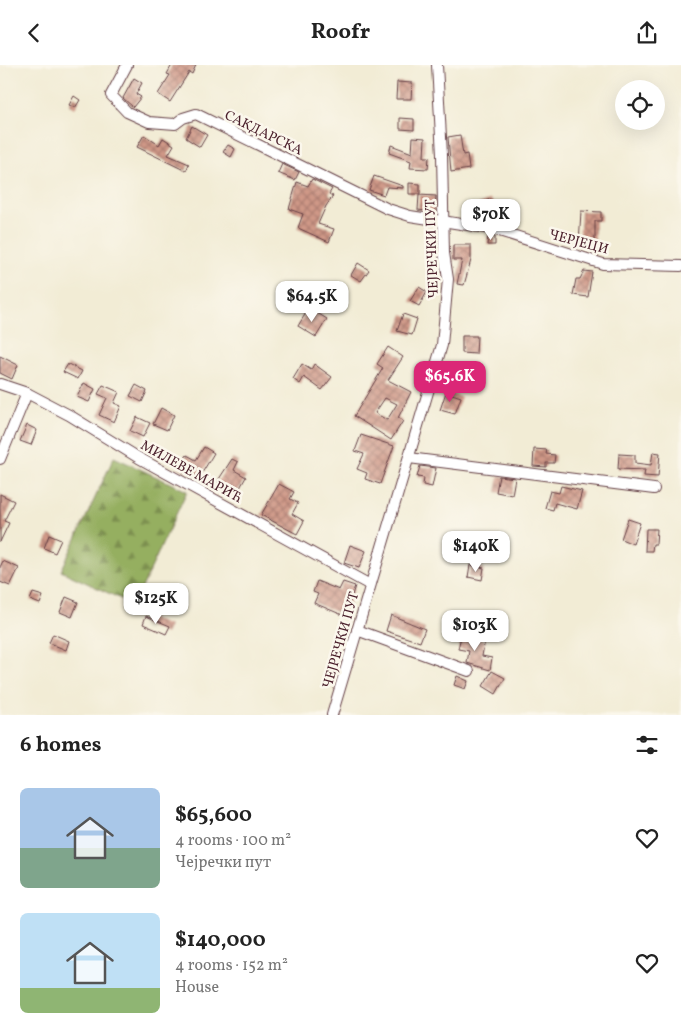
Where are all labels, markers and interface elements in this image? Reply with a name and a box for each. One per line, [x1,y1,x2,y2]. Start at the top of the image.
text: Roofr [311,17,370,48]
icon: back [20,19,48,47]
icon: share [633,19,661,47]
map controls [615,80,665,130]
button: locate [615,80,665,130]
street label: САКДАРСКА [221,106,306,161]
street label: ЧЕЈРЕЧКИ ПУТ [421,199,444,299]
pin: $70K [461,199,521,241]
text: $70K [472,204,510,226]
street label: ЧЕРЈЕЦИ [547,225,611,260]
pin: $64.5K [271,281,353,323]
text: $64.5K [287,286,337,308]
pin: $65.6K [409,361,491,403]
text: $65.6K [425,366,475,388]
street label: МИЛЕВЕ МAРИЋ [137,436,246,508]
pin: $140K [441,531,511,573]
text: $140K [453,536,499,558]
pin: $125K [121,583,191,625]
text: $125K [135,588,177,610]
street label: ЧЕЈРЕЧКИ ПУТ [319,590,364,691]
pin: $103K [440,609,510,652]
text: $103K [453,615,497,637]
text: 6 homes [20,731,101,760]
icon: filters [633,731,661,759]
text: $65,600 [175,801,252,830]
icon: home [60,808,120,868]
icon: heart [633,824,661,852]
text: 4 rooms · 100 m² [175,830,291,852]
text: Чејречки пут [175,852,271,874]
text: $140,000 [175,926,266,955]
icon: home [60,933,120,993]
icon: heart [633,949,661,977]
text: 4 rooms · 152 m² [175,955,288,977]
text: House [175,977,219,999]

